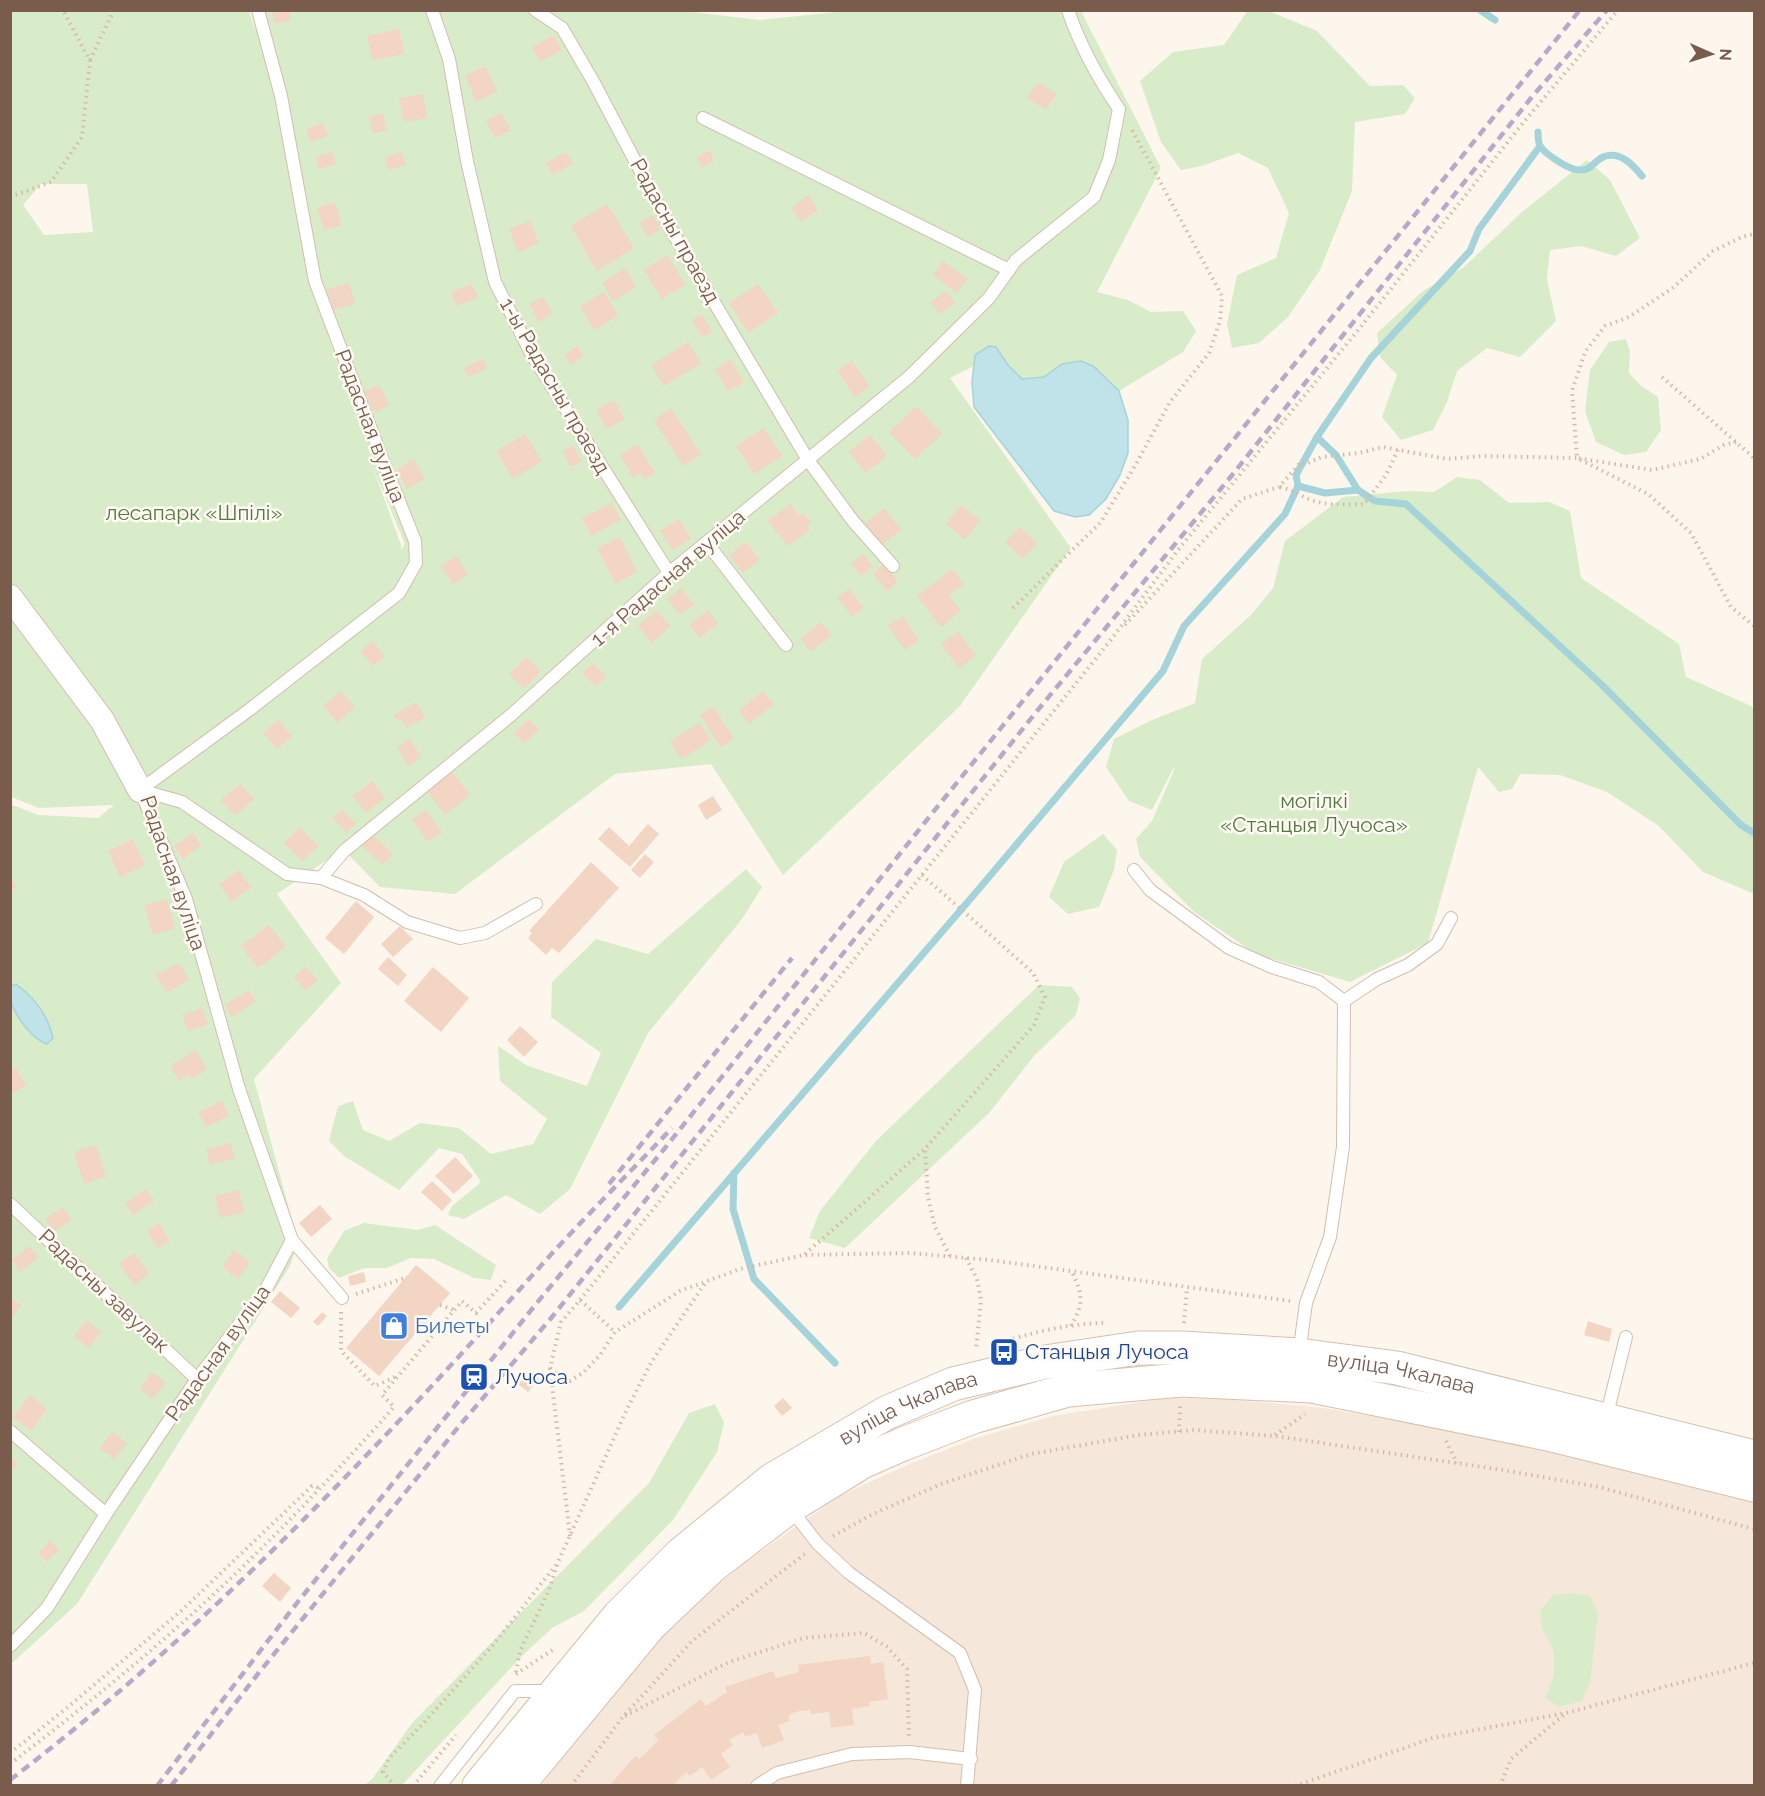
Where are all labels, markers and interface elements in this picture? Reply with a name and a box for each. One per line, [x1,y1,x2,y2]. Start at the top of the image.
north arrow [1681,24,1741,84]
text: N [1716,48,1735,61]
street label: Радасны праезд [625,154,726,308]
street label: 1-ы Радасны праезд [495,293,616,478]
street label: Радасная вуліца [330,346,411,506]
park label: лесапарк «Шпілі» [106,500,282,525]
street label: 1-я Радасная вуліца [585,504,750,651]
park label: могілкі «Станцыя Лучоса» [1220,788,1408,837]
street label: Радасная вуліца [135,792,212,954]
street label: Радасны завулак [34,1224,175,1358]
street label: Радасная вуліца [160,1280,275,1426]
shop icon: Билеты [378,1310,410,1342]
place label: Билеты [415,1313,490,1338]
bus stop icon: Станцыя Лучоса [988,1336,1020,1368]
place label: Станцыя Лучоса [1025,1339,1189,1364]
street label: вуліца Чкалава [1326,1346,1478,1399]
station icon: Лучоса [458,1361,490,1393]
place label: Лучоса [495,1364,568,1389]
street label: вуліца Чкалава [834,1366,980,1450]

